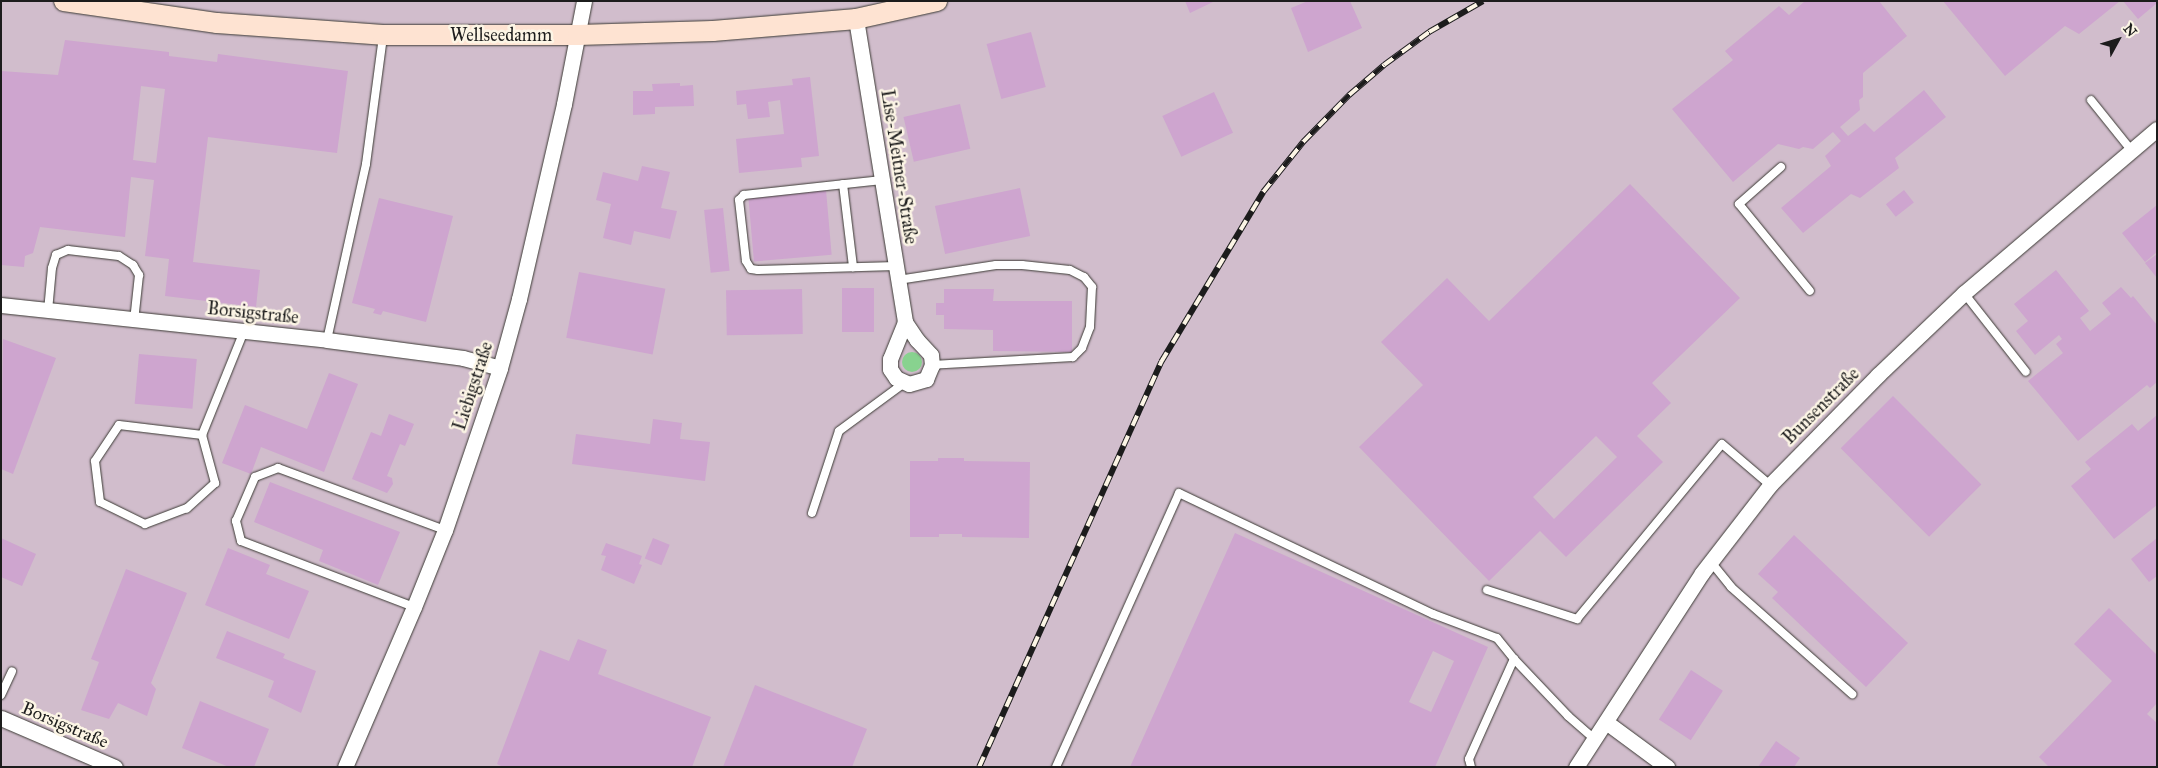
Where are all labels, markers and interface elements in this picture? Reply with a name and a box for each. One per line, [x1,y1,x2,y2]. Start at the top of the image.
north arrow [2093,15,2143,65]
text: N [2120,20,2140,40]
street label: Wellseedamm [450,24,552,46]
street label: Lise-Meitner-Straße [876,88,922,246]
street label: Borsigstraße [206,297,300,329]
street label: Liebigstraße [449,339,497,433]
street label: Bunsenstraße [1778,363,1864,449]
street label: Borsigstraße [19,697,111,753]

